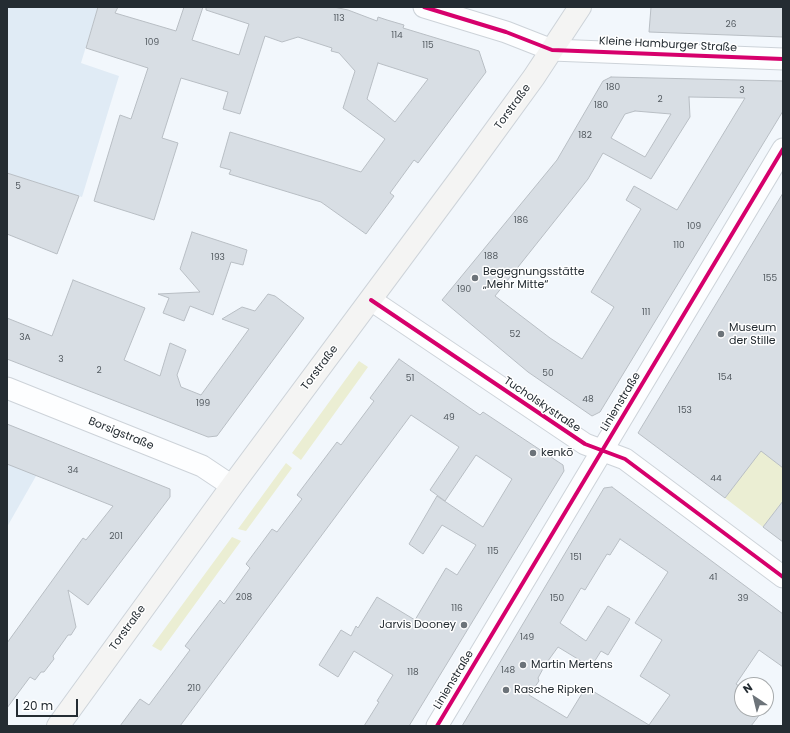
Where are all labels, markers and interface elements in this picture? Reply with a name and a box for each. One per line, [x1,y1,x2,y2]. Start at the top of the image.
house number: 113 [333,14,345,24]
house number: 26 [726,20,736,30]
house number: 114 [391,31,403,41]
street label: Kleine Hamburger Straße [599,35,737,55]
house number: 109 [145,38,159,48]
house number: 115 [422,41,434,51]
street label: Torstraße [492,82,534,132]
house number: 180 [606,83,620,93]
house number: 3 [739,86,745,96]
house number: 2 [657,95,663,105]
house number: 180 [594,101,608,111]
house number: 182 [578,131,592,141]
house number: 5 [15,182,21,192]
house number: 186 [514,216,528,226]
house number: 109 [687,222,701,232]
house number: 110 [673,241,685,251]
house number: 188 [484,252,498,262]
house number: 193 [211,253,225,263]
place label: Begegnungsstätte „Mehr Mitte“ [483,265,585,291]
marker: Begegnungsstätte „Mehr Mitte“ [470,273,480,283]
house number: 155 [763,274,777,284]
house number: 190 [457,285,471,295]
house number: 111 [642,308,650,318]
place label: Museum der Stille [729,321,776,347]
marker: Museum der Stille [716,329,726,339]
house number: 52 [510,330,520,340]
house number: 3A [19,333,31,343]
street label: Torstraße [299,343,341,393]
house number: 3 [58,355,64,365]
house number: 2 [96,366,102,376]
house number: 50 [542,369,554,379]
street label: Linienstraße [598,370,644,434]
house number: 154 [718,373,732,383]
house number: 51 [406,374,414,384]
street label: Tucholskystraße [501,374,583,436]
house number: 48 [582,395,594,405]
house number: 199 [196,399,210,409]
house number: 153 [678,406,692,416]
house number: 49 [443,413,455,423]
street label: Borsigstraße [86,415,156,453]
place label: kenkō [541,446,573,460]
marker: kenkō [528,448,538,458]
house number: 34 [68,466,78,476]
house number: 44 [710,474,722,484]
house number: 201 [109,532,123,542]
house number: 115 [487,547,499,557]
house number: 151 [570,553,582,563]
house number: 41 [709,573,717,583]
house number: 208 [236,593,252,603]
house number: 150 [550,594,564,604]
house number: 39 [738,594,748,604]
street label: Torstraße [107,603,149,653]
house number: 116 [451,604,463,614]
place label: Jarvis Dooney [379,618,456,632]
marker: Jarvis Dooney [459,620,469,630]
house number: 149 [520,633,534,643]
street label: Linienstraße [431,648,477,712]
place label: Martin Mertens [531,658,613,672]
marker: Martin Mertens [518,660,528,670]
house number: 148 [501,666,515,676]
house number: 118 [407,668,419,678]
north arrow [734,677,774,717]
text: N [740,679,756,697]
place label: Rasche Ripken [514,683,594,697]
house number: 210 [187,684,201,694]
marker: Rasche Ripken [501,685,511,695]
scale bar [18,691,80,717]
text: 20 m [23,697,53,714]

